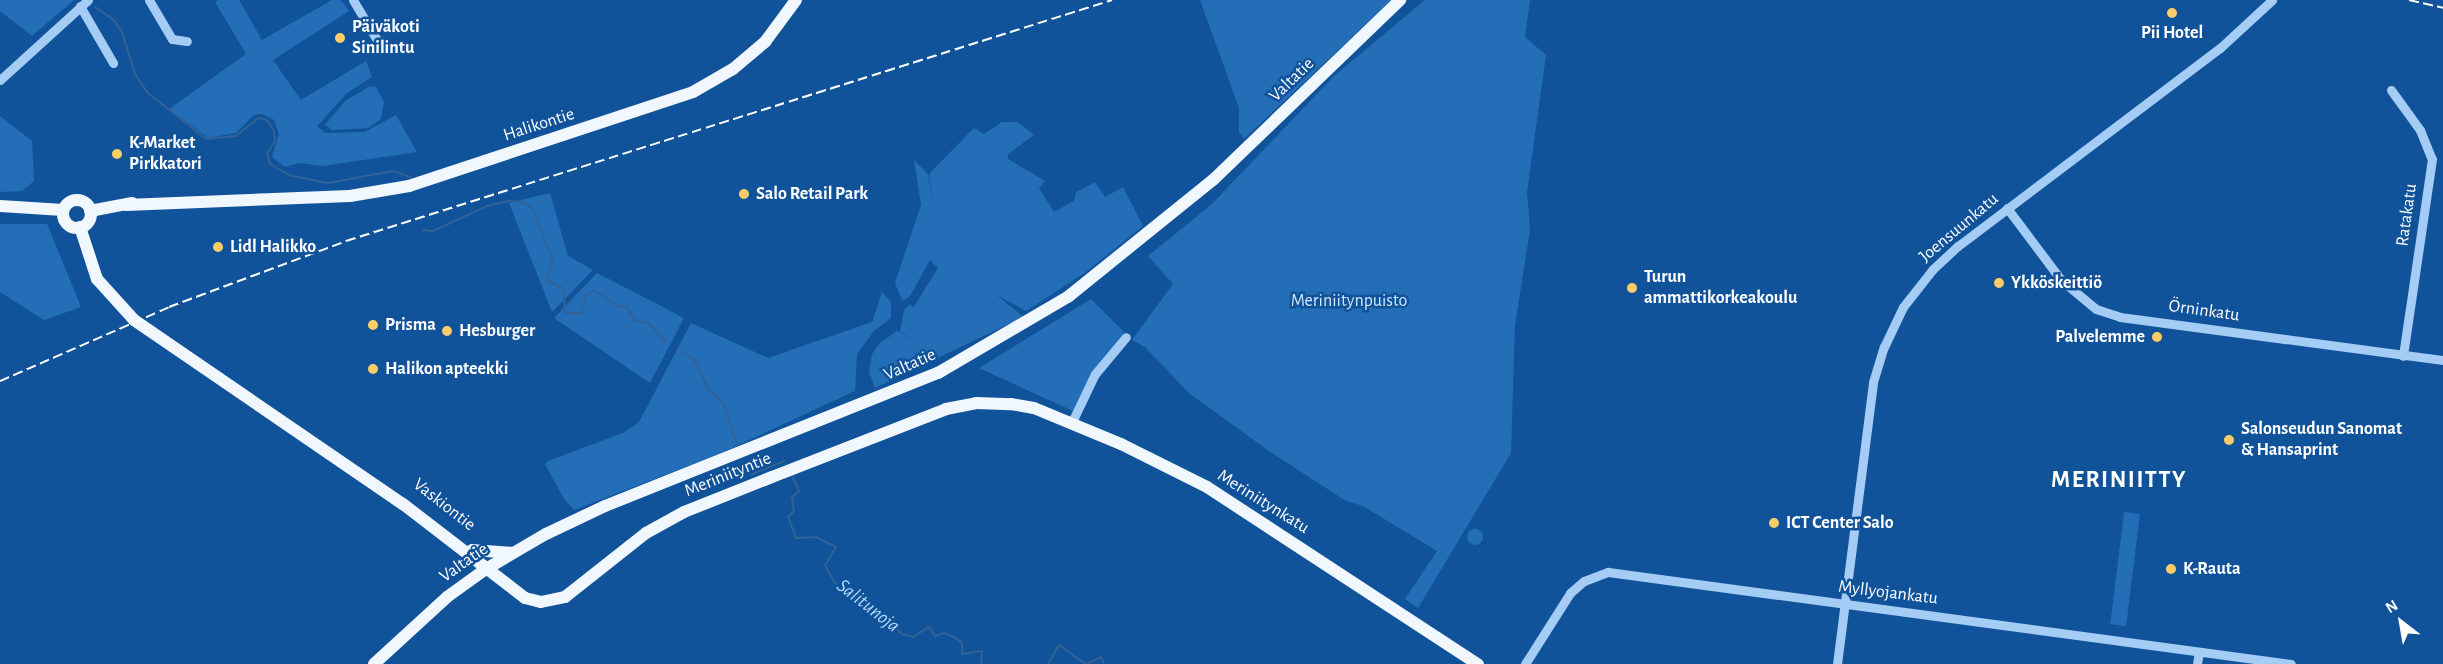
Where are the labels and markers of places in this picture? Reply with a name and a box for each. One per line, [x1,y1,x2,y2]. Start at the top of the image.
marker: Pii Hotel [2165,6,2179,20]
place label: Päiväkoti Sinilintu [352,17,420,60]
place label: Pii Hotel [2141,22,2203,44]
marker: Päiväkoti Sinilintu [333,31,347,45]
place label: K-Market Pirkkatori [129,133,202,176]
marker: K-Market Pirkkatori [110,147,124,161]
place label: Salo Retail Park [756,183,868,205]
marker: Salo Retail Park [737,187,751,201]
place label: Lidl Halikko [230,236,316,258]
marker: Lidl Halikko [211,240,225,254]
place label: Turun ammattikorkeakoulu [1644,267,1797,310]
place label: Ykköskeittiö [2011,272,2102,294]
marker: Ykköskeittiö [1992,276,2006,290]
marker: Turun ammattikorkeakoulu [1625,281,1639,295]
place label: Prisma [385,314,436,336]
marker: Prisma [366,318,380,332]
place label: Hesburger [459,320,535,342]
marker: Hesburger [440,324,454,338]
place label: Palvelemme [2055,326,2145,348]
marker: Palvelemme [2150,330,2164,344]
place label: Halikon apteekki [385,358,508,380]
marker: Halikon apteekki [366,362,380,376]
place label: Salonseudun Sanomat & Hansaprint [2241,419,2402,462]
marker: Salonseudun Sanomat & Hansaprint [2222,433,2236,447]
place label: ICT Center Salo [1786,512,1894,534]
marker: ICT Center Salo [1767,516,1781,530]
place label: K-Rauta [2183,558,2241,580]
marker: K-Rauta [2164,562,2178,576]

